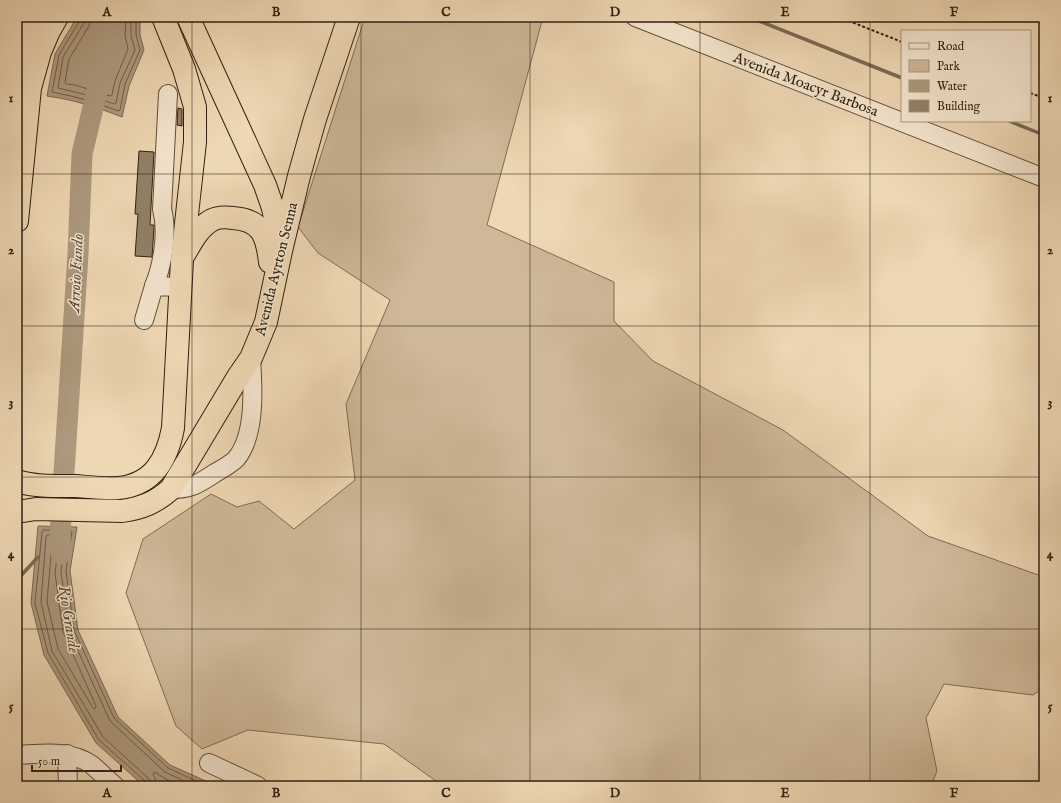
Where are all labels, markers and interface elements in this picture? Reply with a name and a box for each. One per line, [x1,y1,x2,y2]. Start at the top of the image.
text: A [102,4,113,21]
text: B [272,4,281,21]
text: C [441,4,451,21]
text: D [610,4,621,21]
text: E [780,4,790,21]
text: F [950,4,959,21]
legend [901,30,1031,122]
text: Road [937,39,965,54]
street label: Avenida Moacyr Barbosa [730,48,882,121]
text: Park [937,59,960,74]
text: Water [937,79,968,94]
text: 1 [9,90,14,107]
text: 1 [1048,90,1053,107]
text: Building [937,99,981,114]
street label: Avenida Ayrton Senna [250,200,302,339]
water label: Arroio Fundo [65,233,89,315]
text: 2 [8,242,14,259]
text: 2 [1047,242,1053,259]
text: 3 [9,394,14,411]
text: 3 [1048,394,1053,411]
text: 4 [8,546,15,563]
text: 4 [1047,546,1054,563]
water label: Rio Grande [53,584,83,655]
text: 5 [9,698,14,715]
text: 5 [1048,698,1053,715]
scale bar [32,747,121,773]
text: 50 m [38,754,60,769]
text: A [102,785,113,802]
text: B [272,785,281,802]
text: C [441,785,451,802]
text: D [610,785,621,802]
text: E [780,785,790,802]
text: F [950,785,959,802]

